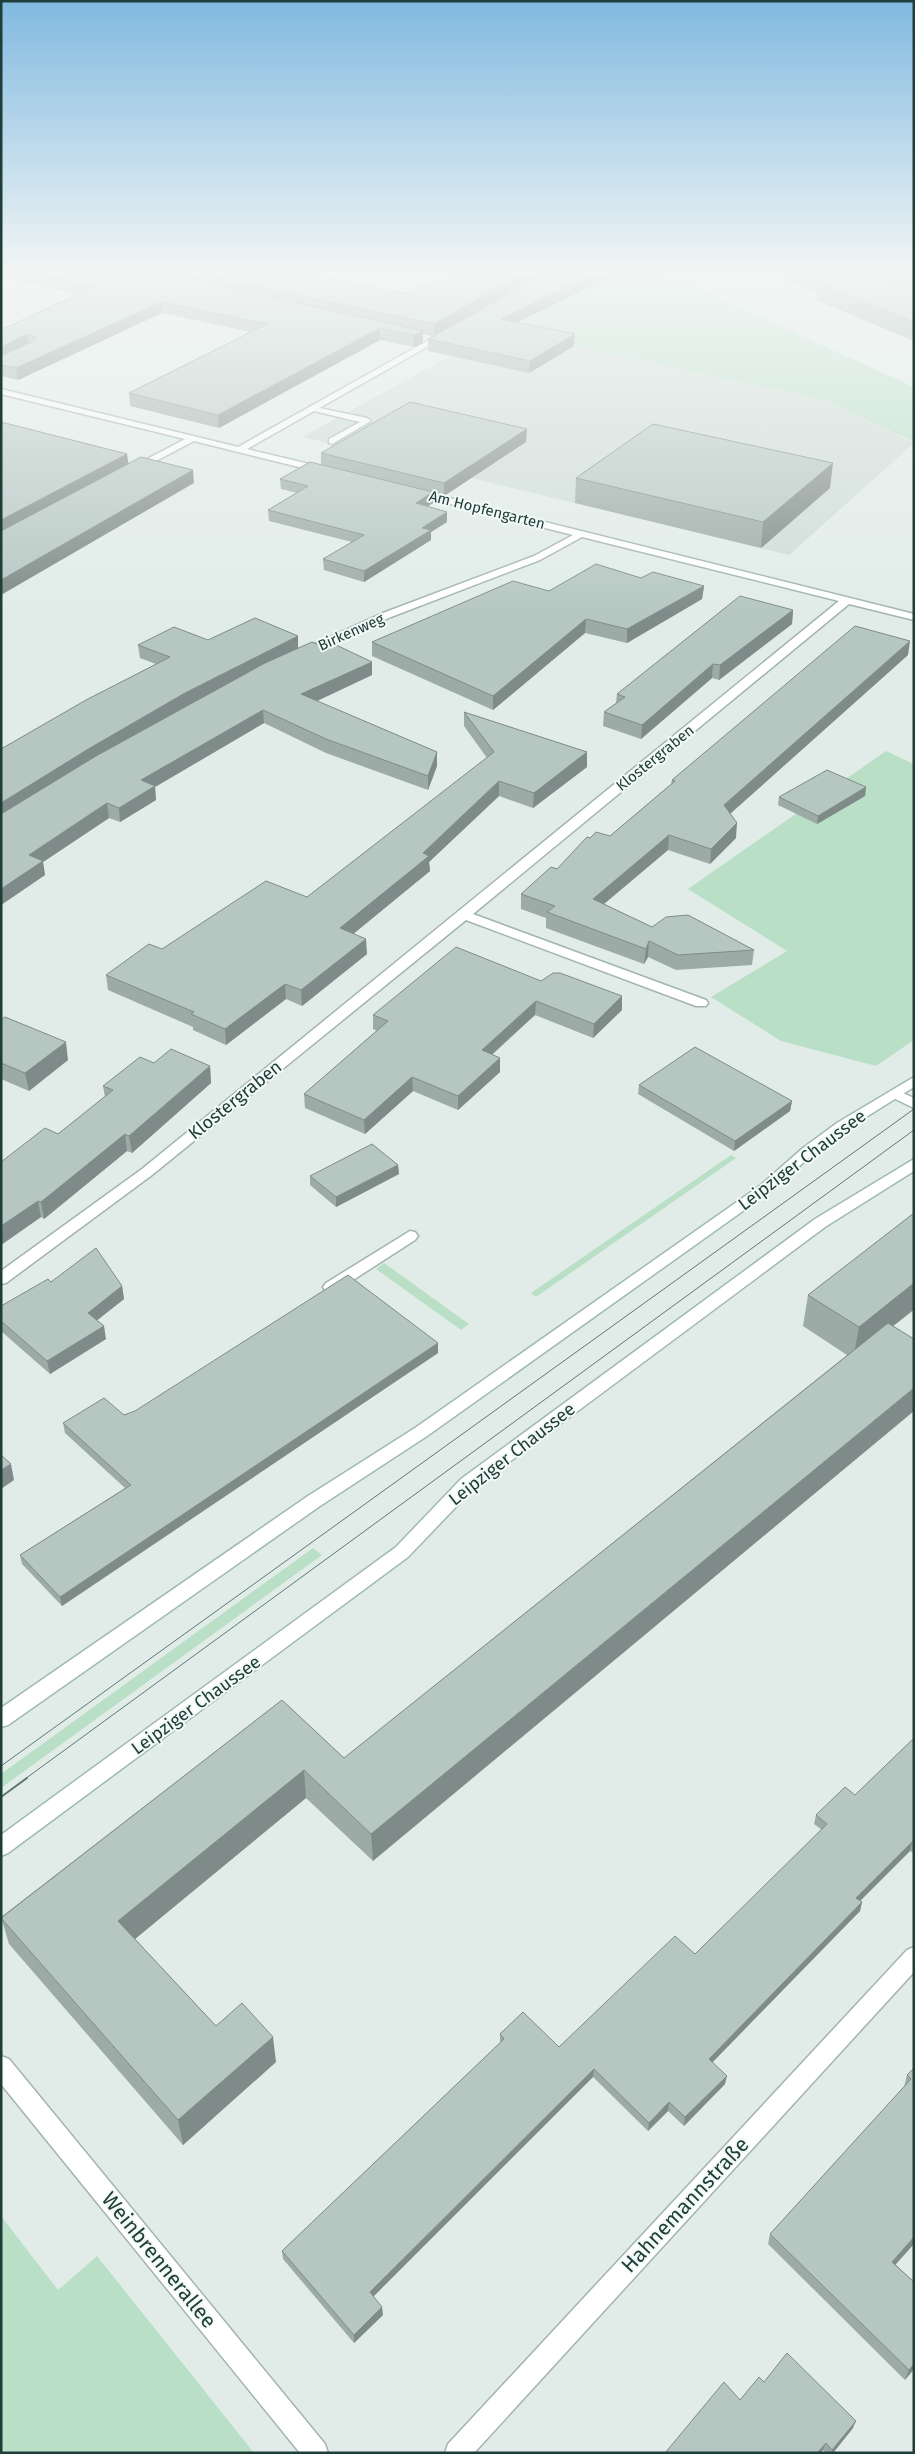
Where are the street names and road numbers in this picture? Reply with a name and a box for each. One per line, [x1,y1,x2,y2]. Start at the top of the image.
street label: Am Hopfengarten [427,487,547,533]
street label: Birkenweg [315,609,387,655]
street label: Klostergraben [612,721,698,795]
street label: Klostergraben [184,1056,286,1144]
street label: Leipziger Chaussee [734,1105,870,1215]
street label: Leipziger Chaussee [444,1398,580,1510]
street label: Leipziger Chaussee [127,1651,265,1759]
street label: Hahnemannstraße [616,2132,754,2278]
street label: Weinbrennerallee [96,2187,222,2333]

